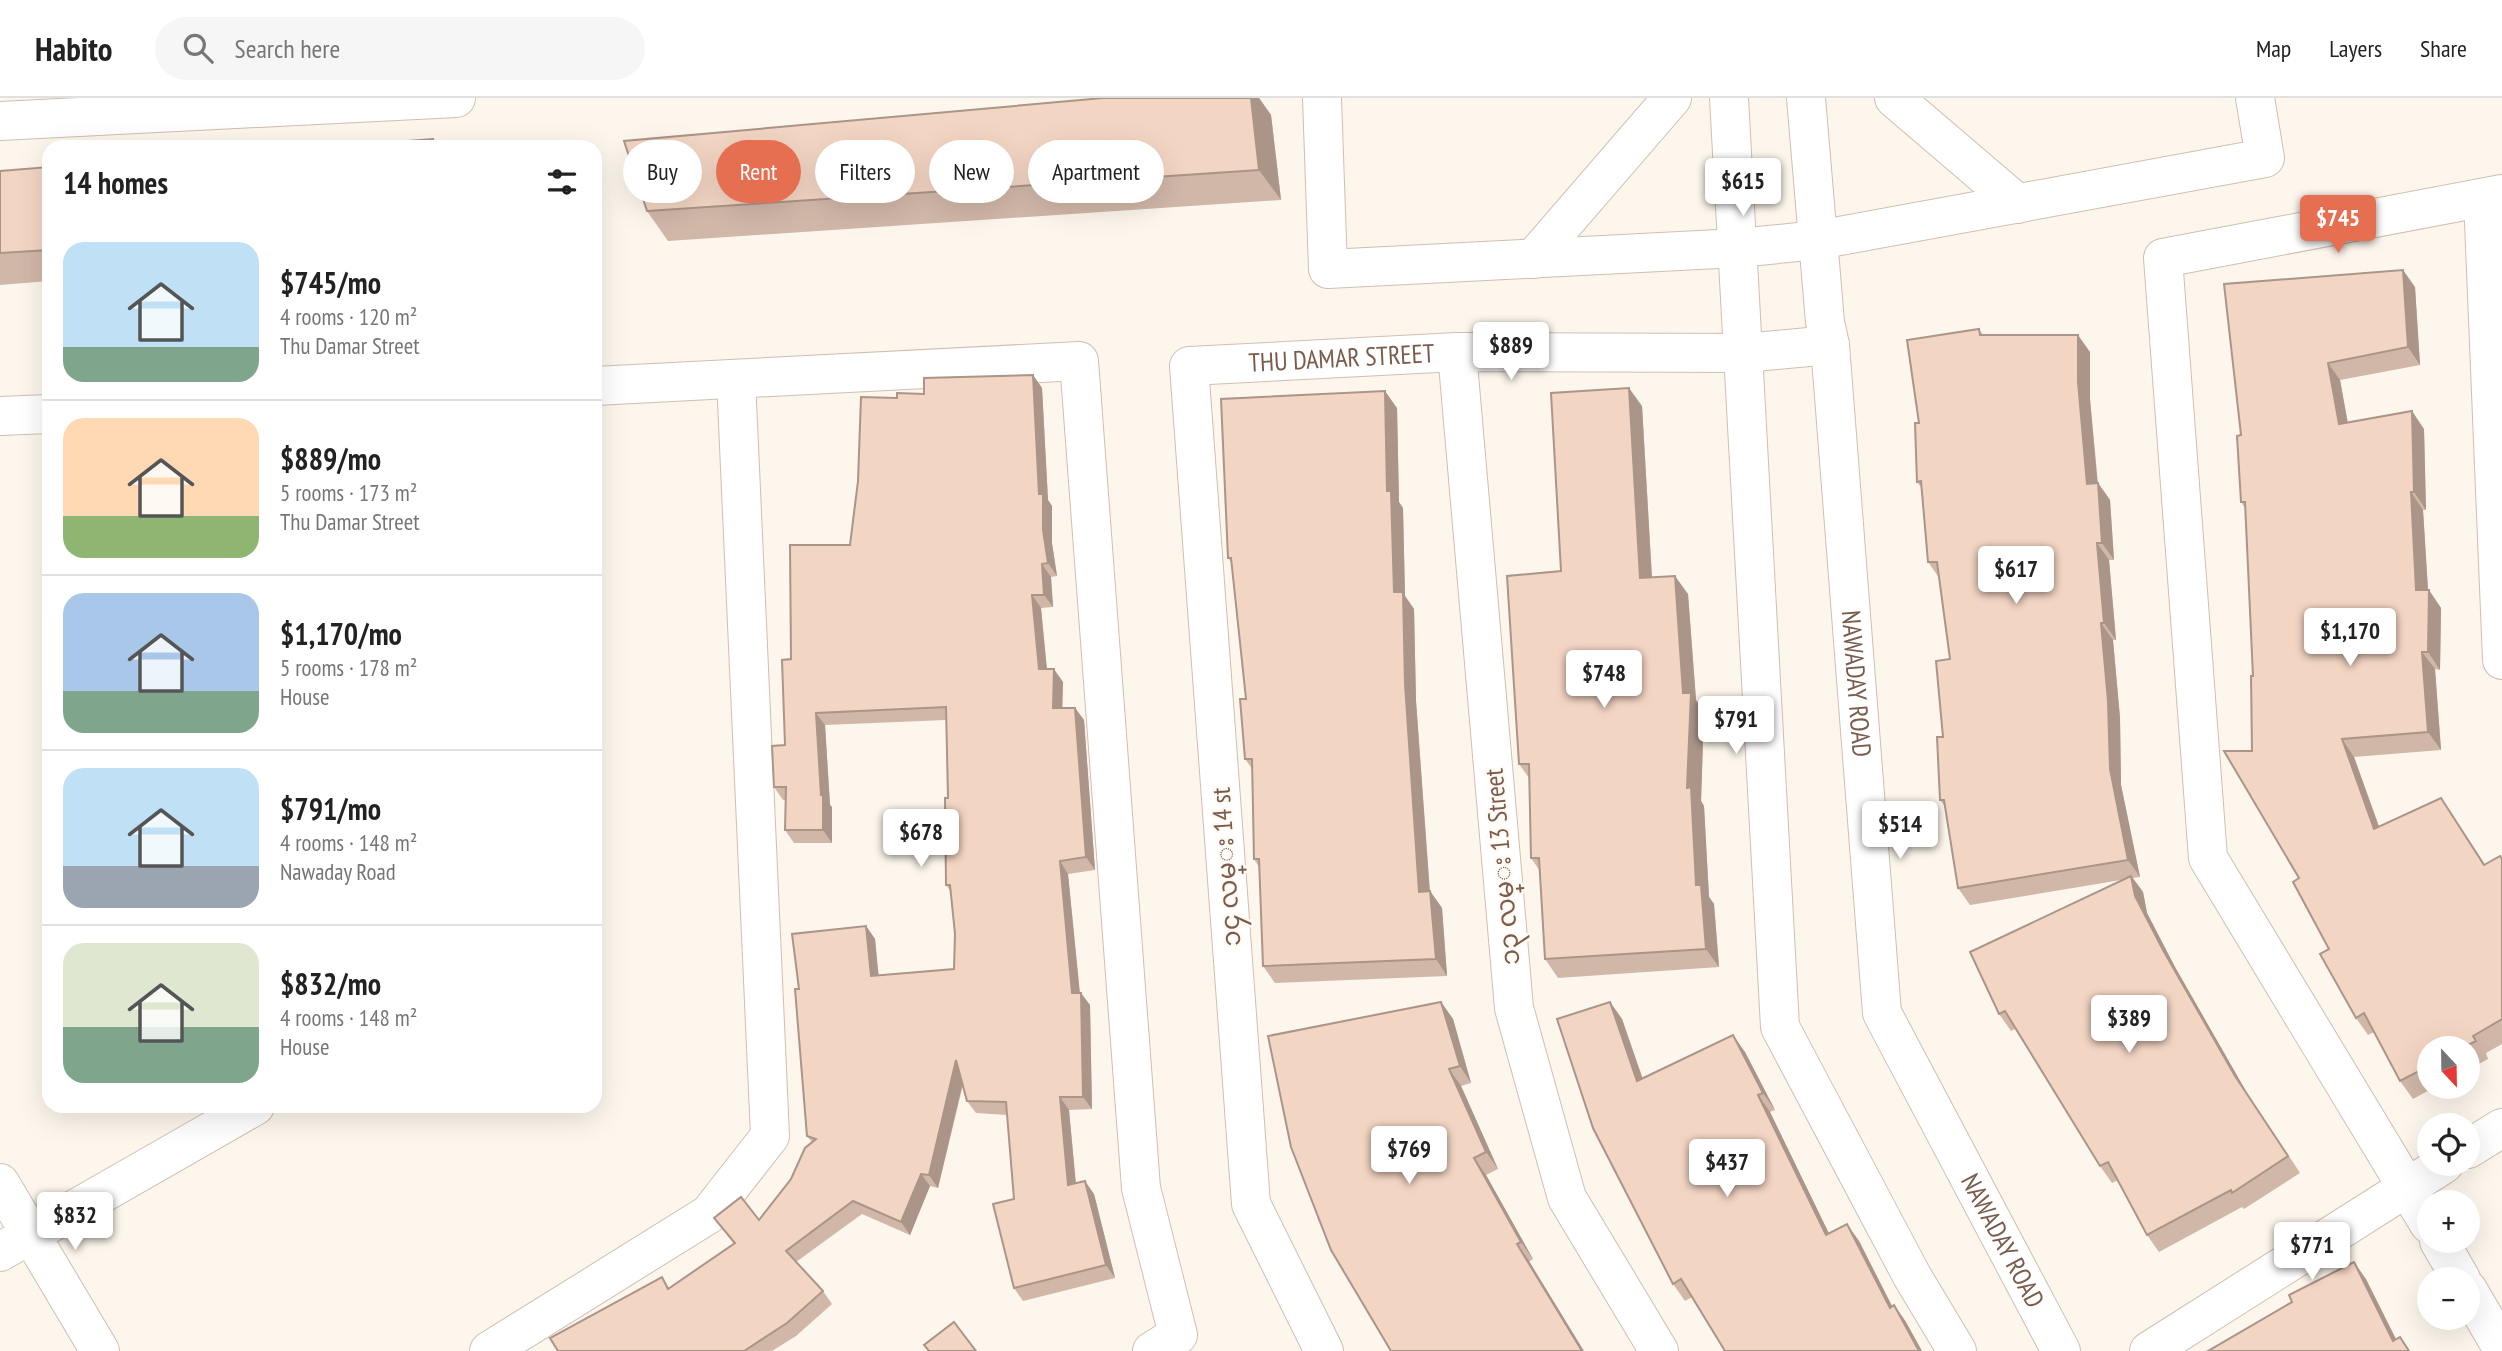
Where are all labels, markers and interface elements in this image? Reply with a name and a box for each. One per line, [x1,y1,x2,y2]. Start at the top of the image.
search box [155,17,645,80]
text: Habito [35,27,113,70]
icon: search [179,29,217,67]
text: Search here [235,32,340,65]
text: Map [2256,33,2291,64]
text: Layers [2329,33,2382,64]
text: Share [2420,33,2467,64]
chip: Buy [623,140,702,203]
chip: Rent [716,140,801,203]
chip: Filters [815,140,915,203]
chip: New [929,140,1014,203]
chip: Apartment [1028,140,1164,203]
pin: $615 [1702,158,1784,218]
text: 14 homes [63,163,168,202]
icon: filters [543,163,581,201]
text: $615 [1721,166,1765,195]
pin: $745 [2297,195,2379,255]
text: $745 [2316,203,2360,232]
text: $745/mo [280,263,381,302]
icon: home [119,270,203,354]
text: 4 rooms · 120 m² [280,302,417,331]
pin: $889 [1470,322,1552,382]
text: $889 [1489,330,1533,359]
text: Thu Damar Street [280,331,420,360]
street label: THU DAMAR STREET [1248,336,1436,379]
text: $889/mo [280,439,381,478]
icon: home [119,446,203,530]
text: 5 rooms · 173 m² [280,478,417,507]
text: Thu Damar Street [280,507,420,536]
pin: $617 [1975,546,2057,606]
text: $617 [1994,554,2038,583]
pin: $1,170 [2293,608,2407,668]
street label: NAWADAY ROAD [1835,609,1879,758]
text: $1,170/mo [280,614,402,653]
text: $1,170 [2320,616,2380,645]
icon: home [119,621,203,705]
pin: $748 [1563,650,1645,710]
text: 5 rooms · 178 m² [280,653,417,682]
text: $748 [1582,658,1626,687]
text: House [280,682,330,711]
pin: $791 [1695,696,1777,756]
text: $791 [1714,704,1758,733]
street label: ၁၃ လမ္း 13 Street [1476,767,1532,967]
street label: ၁၄ လမ္း 14 st [1203,786,1253,948]
text: $791/mo [280,789,381,828]
icon: home [119,796,203,880]
pin: $514 [1859,802,1941,861]
text: $514 [1878,809,1922,838]
pin: $678 [880,810,962,869]
text: $678 [899,817,943,846]
text: 4 rooms · 148 m² [280,828,417,857]
text: Nawaday Road [280,857,396,886]
text: $832/mo [280,964,381,1003]
icon: home [119,971,203,1055]
pin: $389 [2088,996,2170,1055]
text: 4 rooms · 148 m² [280,1003,417,1032]
text: $389 [2107,1003,2151,1032]
text: House [280,1032,330,1061]
north arrow [2417,1036,2480,1099]
map controls [2417,1036,2480,1330]
button: locate [2417,1113,2480,1176]
pin: $769 [1368,1126,1450,1186]
text: $769 [1387,1134,1431,1163]
pin: $437 [1686,1140,1768,1199]
text: $437 [1705,1147,1749,1176]
street label: NAWADAY ROAD [1954,1168,2052,1313]
button: + [2417,1190,2480,1253]
pin: $832 [34,1192,116,1252]
text: $832 [53,1200,97,1229]
pin: $771 [2271,1222,2353,1282]
text: $771 [2290,1230,2334,1259]
button: − [2417,1267,2480,1330]

